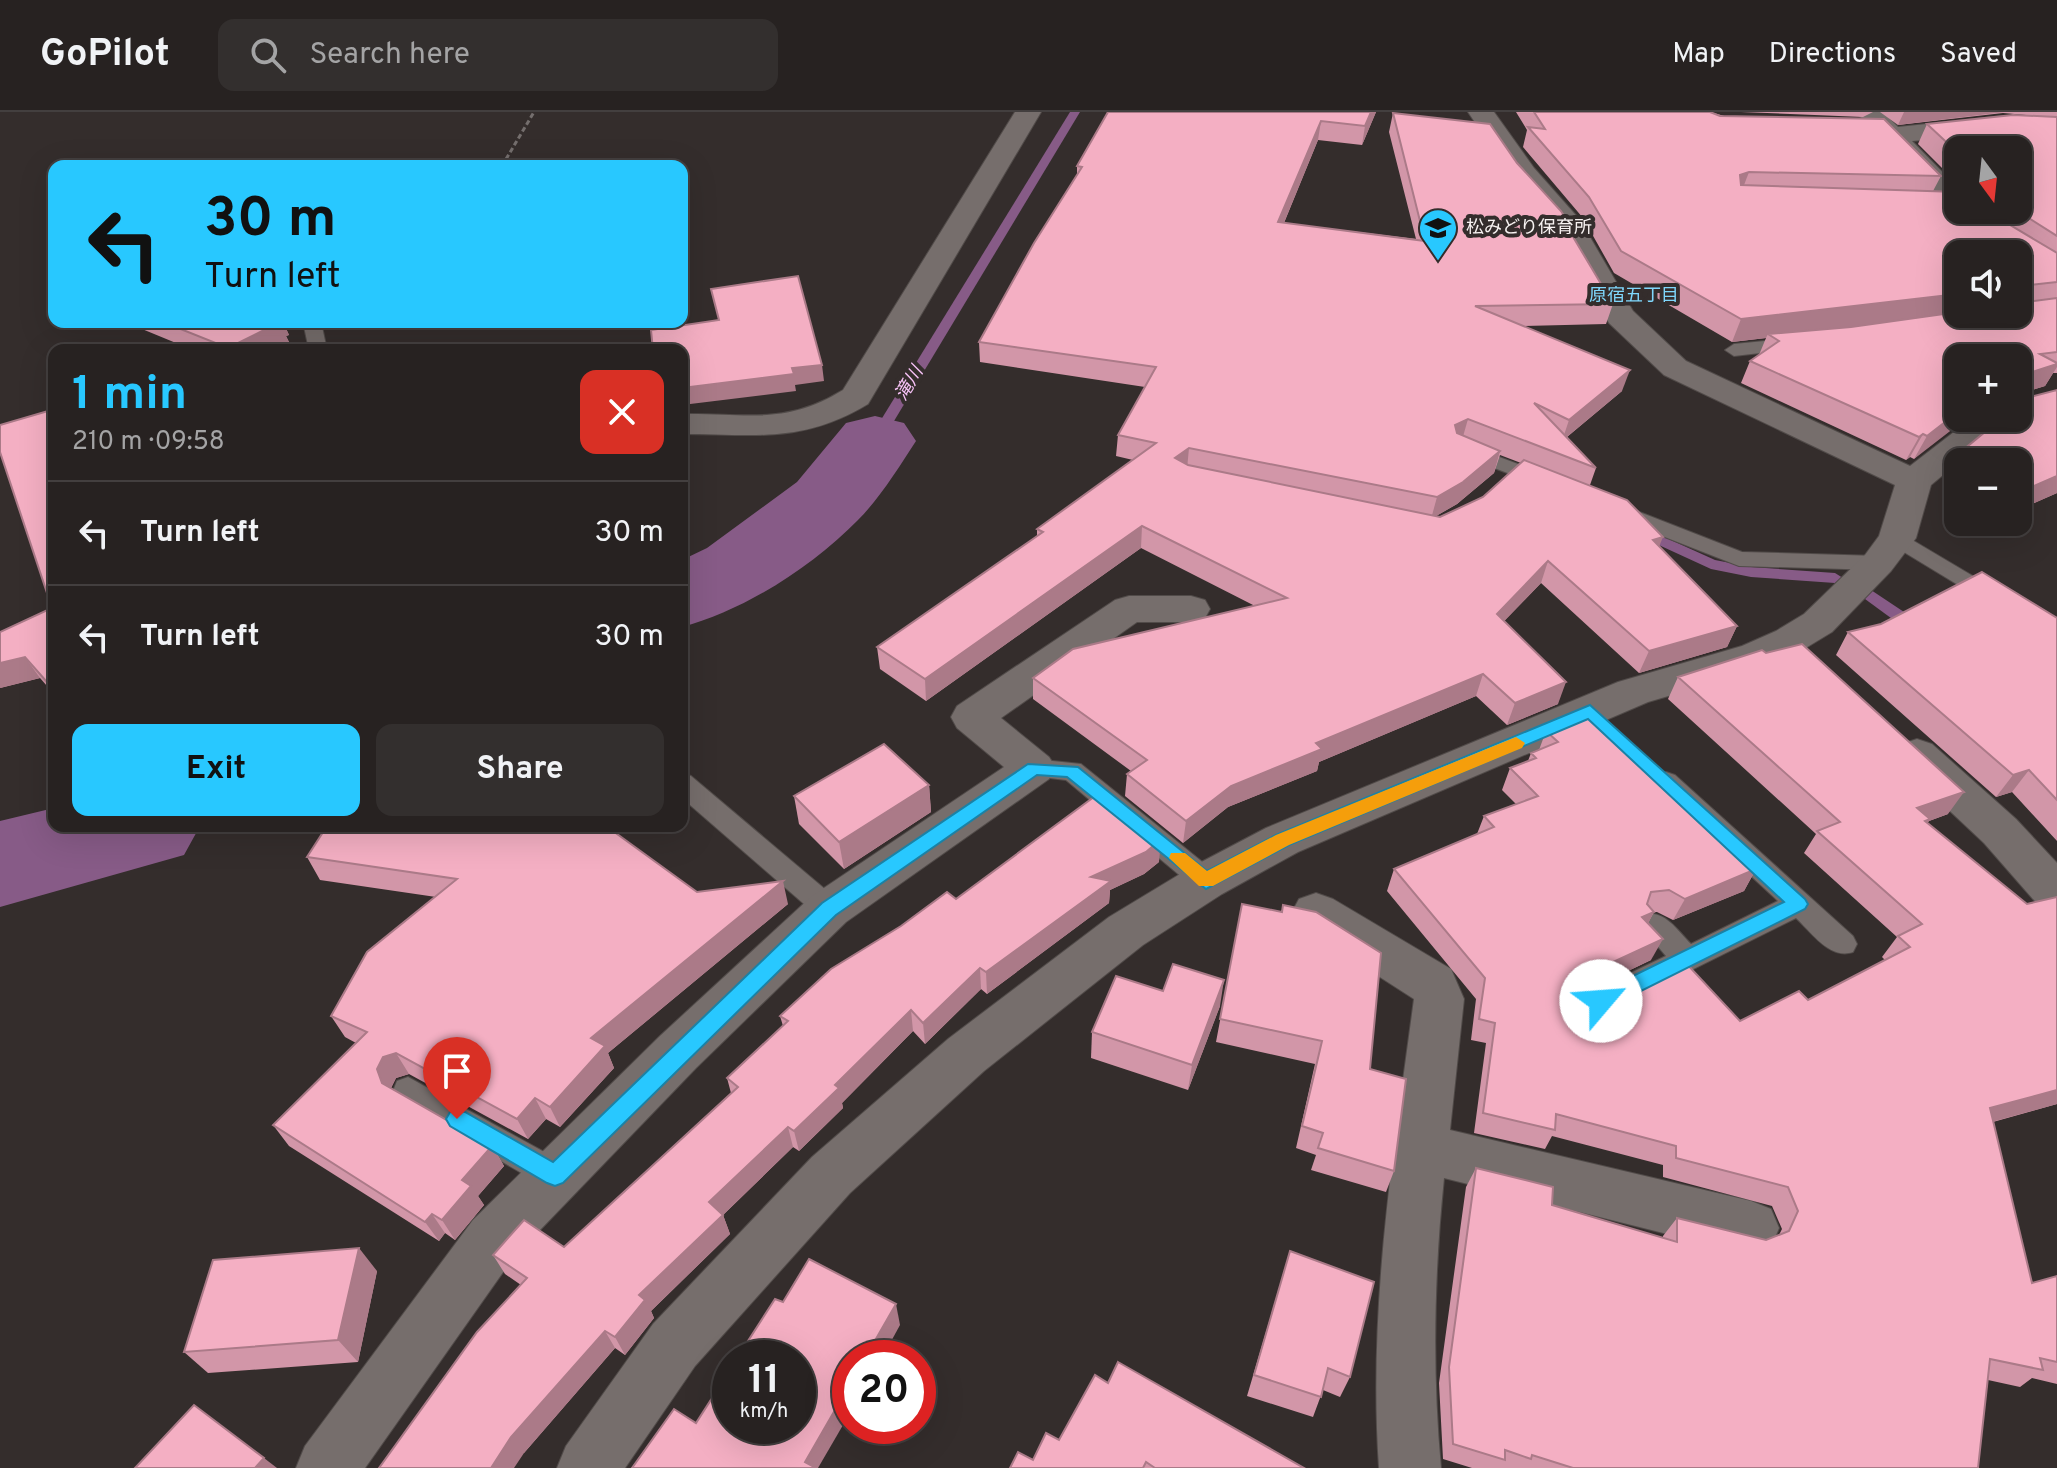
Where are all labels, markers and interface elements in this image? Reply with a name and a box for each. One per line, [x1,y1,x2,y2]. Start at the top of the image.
search box [218,19,778,91]
text: GoPilot [40,31,170,80]
icon: search [246,33,290,77]
text: Search here [310,37,470,74]
text: Map [1672,37,1725,73]
text: Directions [1769,37,1896,73]
text: Saved [1940,37,2017,73]
north arrow [1944,136,2032,224]
map controls [1944,136,2032,536]
text: 30 m [204,186,337,256]
icon: left [72,192,176,296]
school or university icon: 松みどり保育所 [1417,207,1459,262]
place label: 松みどり保育所 [1466,217,1592,240]
button: sound [1944,240,2032,328]
text: Turn left [204,255,341,301]
district label: 原宿五丁目 [1589,285,1679,308]
button: + [1944,344,2032,432]
water label: 滝川 [891,361,930,405]
text: 1 min [72,366,187,426]
button: close [580,370,664,454]
text: 210 m · 09:58 [72,426,225,459]
button: − [1944,448,2032,536]
icon: left [72,511,116,555]
text: Turn left [140,515,260,552]
text: 30 m [595,515,664,552]
icon: left [72,615,116,659]
text: Turn left [140,619,260,656]
text: 30 m [595,619,664,656]
button: Exit [72,724,360,816]
button: Share [376,724,664,816]
position arrow [1559,959,1643,1043]
pin [423,1037,491,1119]
icon: arrive [435,1049,479,1093]
speed limit sign: 20 [832,1340,936,1444]
text: 11 [748,1357,780,1407]
text: km/h [740,1399,788,1425]

